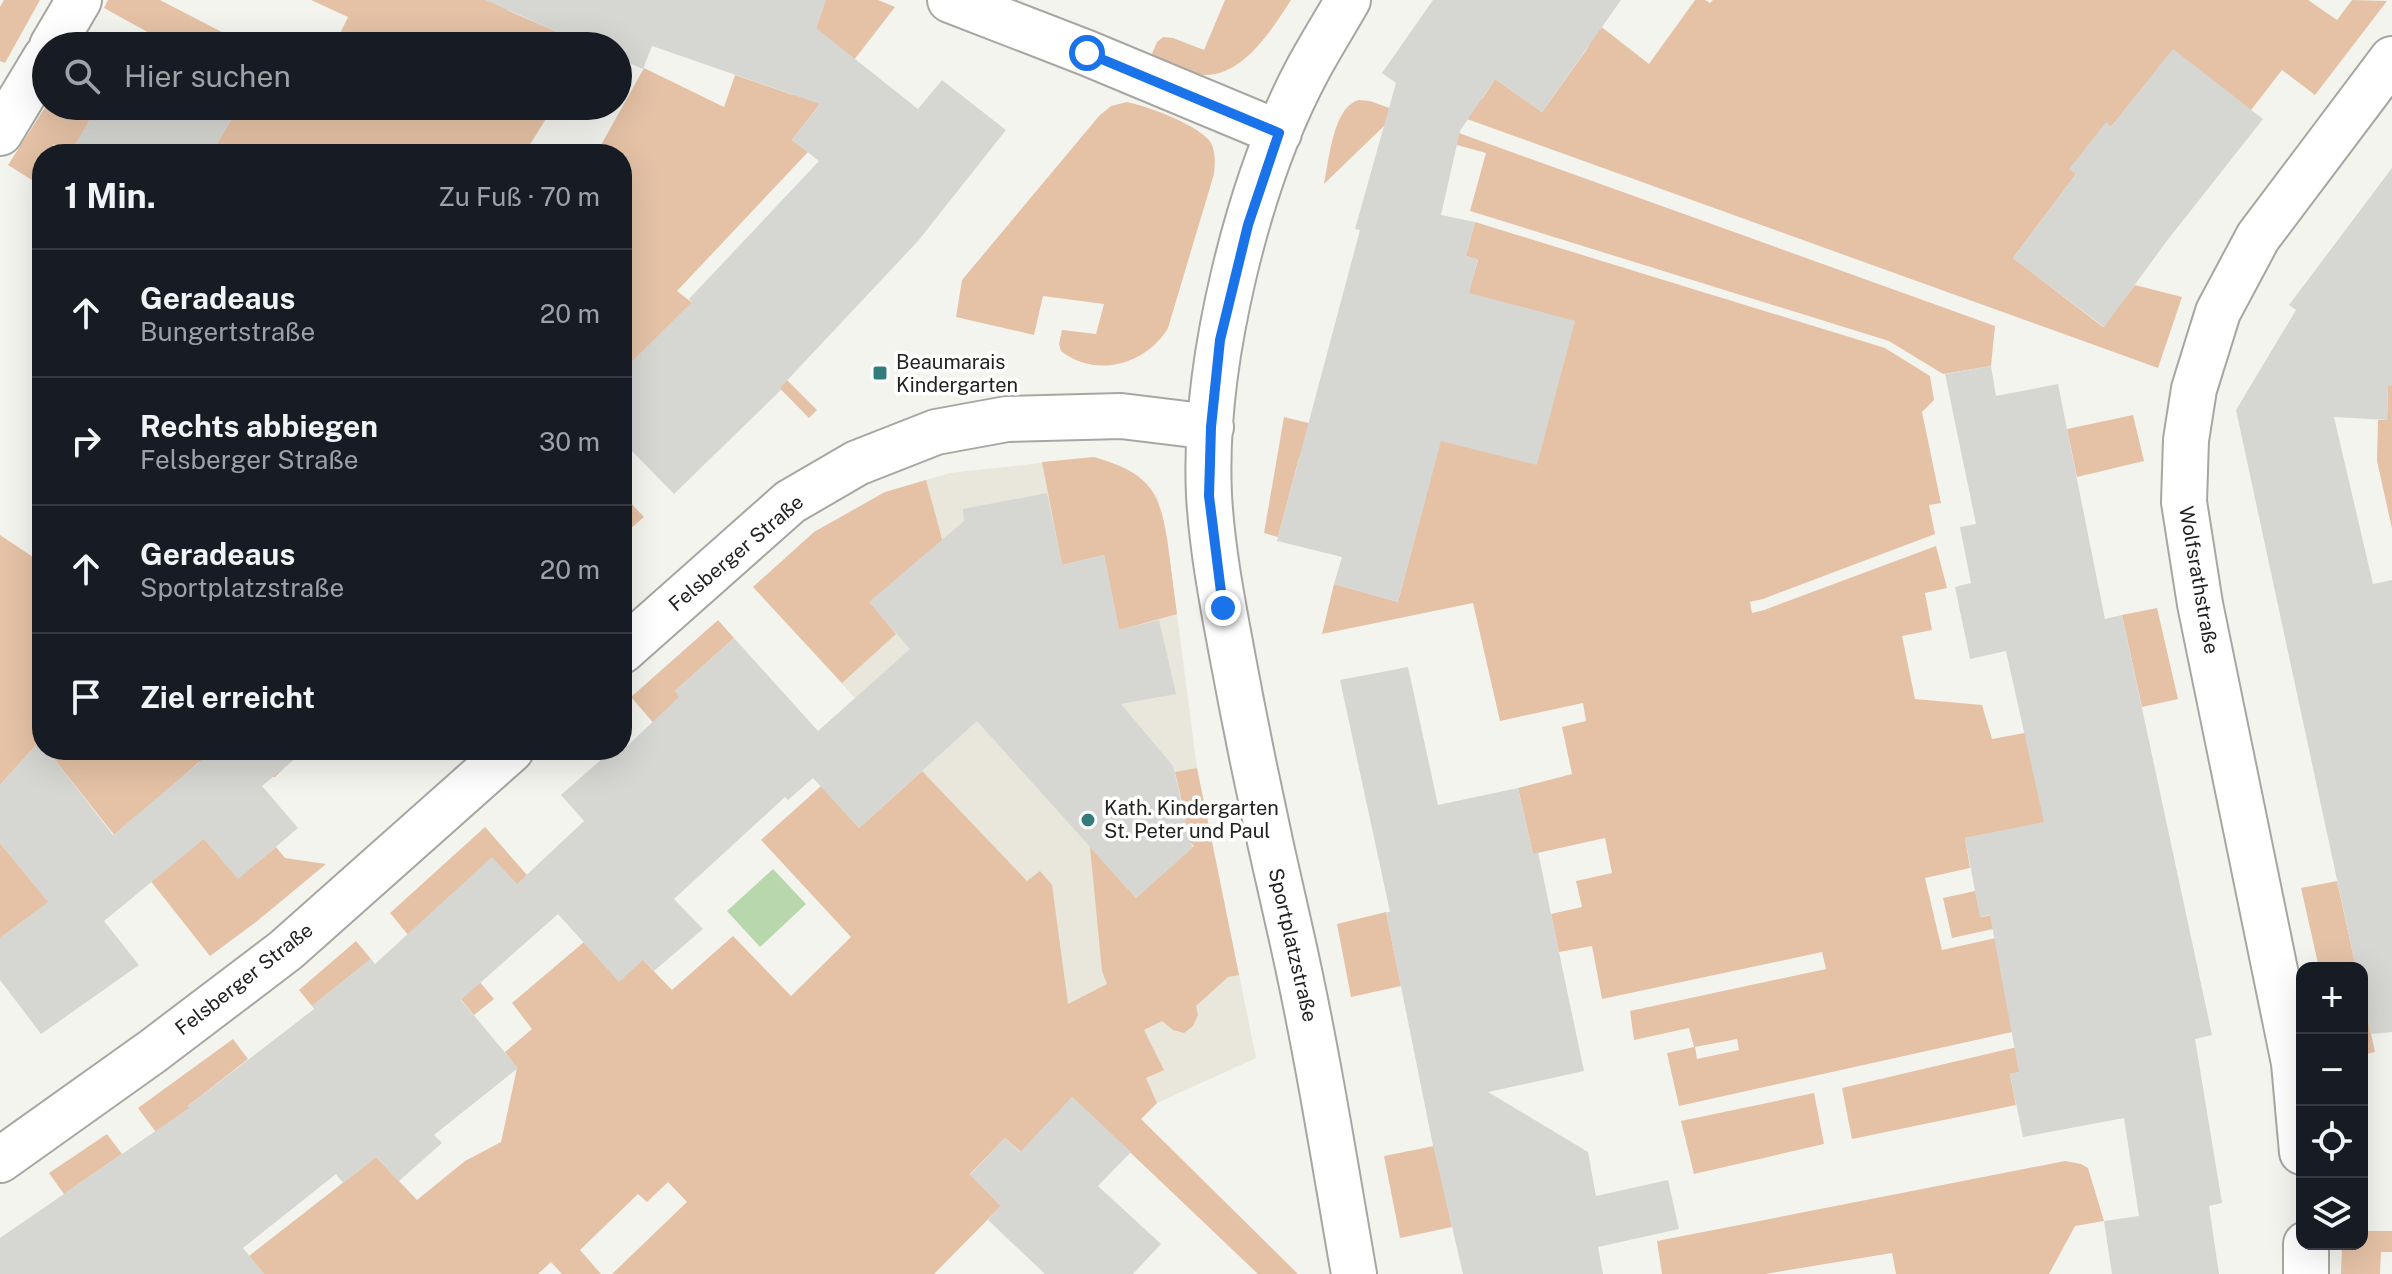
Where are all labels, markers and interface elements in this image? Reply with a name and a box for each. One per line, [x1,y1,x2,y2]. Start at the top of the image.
search box [32,32,632,120]
route start [1069,35,1105,71]
icon: search [60,54,104,98]
text: Hier suchen [124,58,291,94]
text: 1 Min. [64,176,156,216]
text: Zu Fuß · 70 m [438,181,600,212]
text: Geradeaus [140,280,295,316]
icon: ahead [64,291,108,335]
text: 20 m [540,298,600,329]
text: Bungertstraße [140,316,315,347]
place label: Beaumarais Kindergarten [896,350,1018,397]
marker: Beaumarais Kindergarten [871,364,889,382]
text: Rechts abbiegen [140,408,378,444]
icon: right [64,419,108,463]
text: 30 m [539,426,600,457]
text: Felsberger Straße [140,444,359,475]
street label: Felsberger Straße [664,490,808,616]
street label: Wolfsrathstraße [2174,504,2224,656]
text: Geradeaus [140,536,295,572]
icon: ahead [64,547,108,591]
text: 20 m [540,554,600,585]
text: Sportplatzstraße [140,572,344,603]
route end [1205,590,1241,626]
icon: arrive [64,675,108,719]
text: Ziel erreicht [140,679,315,715]
place label: Kath. Kindergarten St. Peter und Paul [1104,796,1279,843]
marker: Kath. Kindergarten St. Peter und Paul [1079,811,1097,829]
street label: Sportplatzstraße [1264,866,1322,1024]
street label: Felsberger Straße [170,918,318,1040]
map controls [2296,962,2368,1250]
button: + [2296,962,2368,1034]
button: − [2296,1034,2368,1106]
button: locate [2296,1106,2368,1178]
button: layers [2296,1178,2368,1250]

